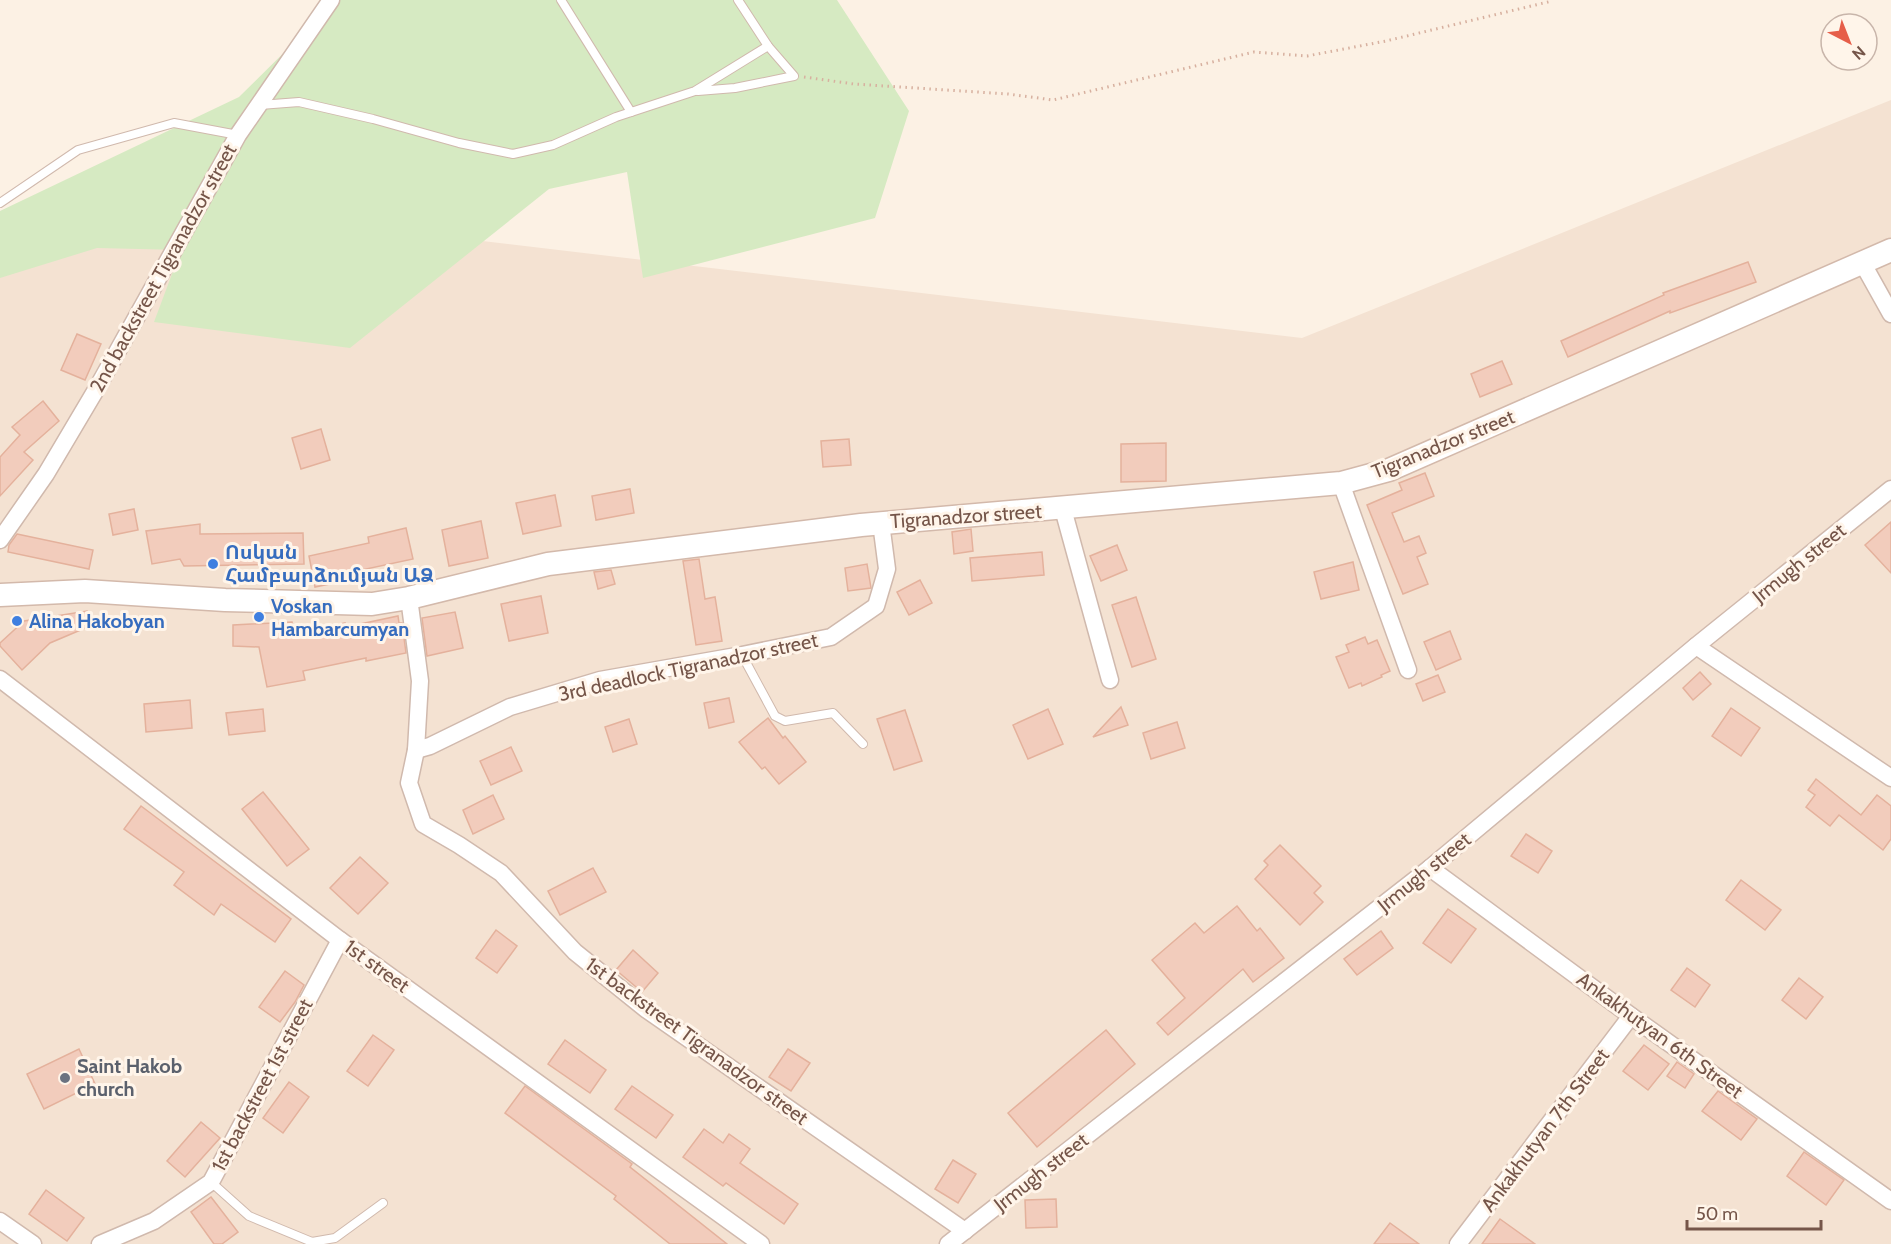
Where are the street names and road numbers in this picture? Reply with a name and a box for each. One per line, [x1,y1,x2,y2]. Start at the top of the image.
street label: 2nd backstreet Tigranadzor street [85,139,242,396]
street label: Tigranadzor street [1368,404,1518,484]
street label: Tigranadzor street [890,499,1043,533]
street label: Jrmugh street [1747,518,1851,608]
street label: 3rd deadlock Tigranadzor street [556,628,820,706]
street label: Jrmugh street [1372,827,1476,917]
street label: 1st street [340,934,414,998]
street label: 1st backstreet Tigranadzor street [581,952,813,1130]
street label: Ankakhutyan 6th Street [1572,967,1748,1103]
street label: 1st backstreet 1st street [206,994,318,1175]
street label: Ankakhutyan 7th Street [1476,1044,1614,1216]
street label: Jrmugh street [988,1128,1093,1217]

